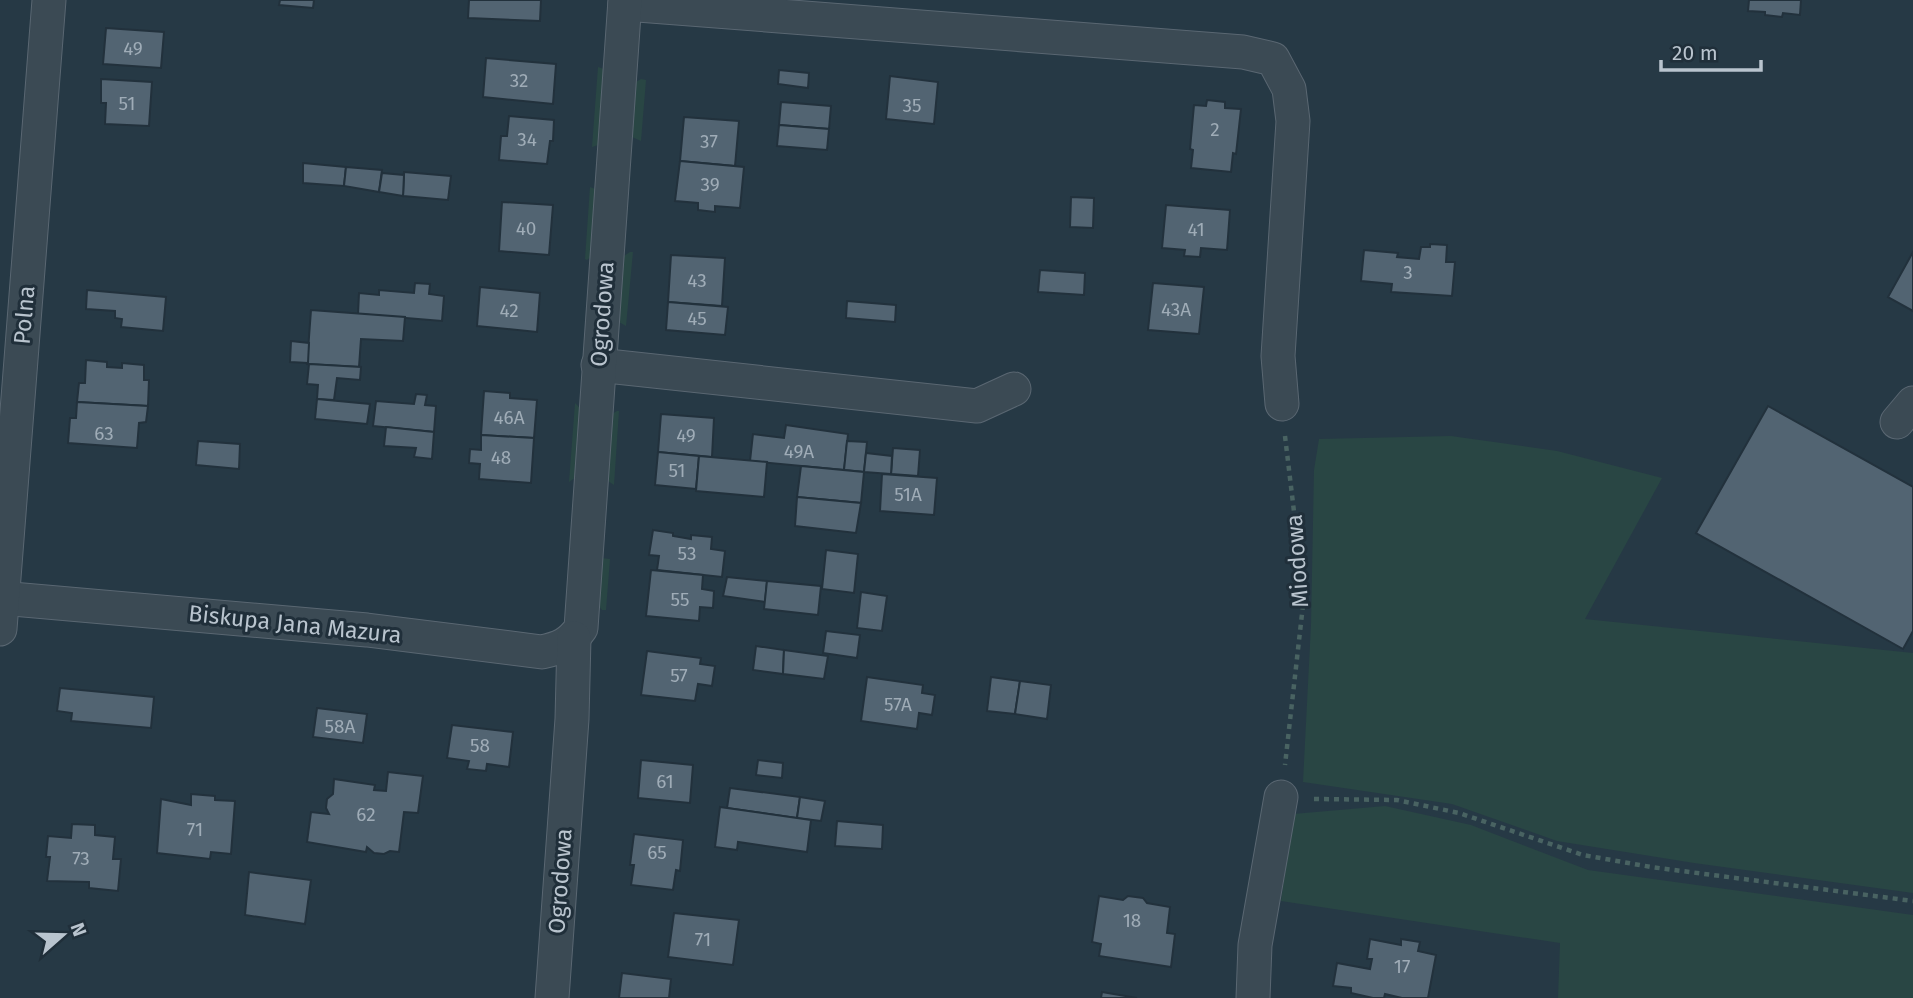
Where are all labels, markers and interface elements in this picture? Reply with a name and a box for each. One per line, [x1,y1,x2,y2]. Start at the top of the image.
scale bar [1661,28,1761,72]
house number: 49 [123,37,143,60]
text: 20 m [1672,40,1718,66]
house number: 32 [510,69,528,92]
house number: 51 [119,92,135,115]
house number: 35 [902,94,922,117]
house number: 2 [1210,118,1220,141]
house number: 34 [517,128,537,151]
house number: 37 [700,130,718,153]
house number: 39 [700,173,720,196]
house number: 40 [516,217,536,240]
house number: 41 [1187,218,1205,241]
street label: Ogrodowa [584,260,620,368]
house number: 3 [1403,261,1413,284]
house number: 43 [687,269,707,292]
street label: Polna [7,284,41,346]
house number: 43A [1161,298,1191,321]
house number: 42 [499,299,519,322]
house number: 45 [687,307,707,330]
house number: 46A [493,406,525,429]
house number: 63 [94,422,114,445]
house number: 49 [676,424,696,447]
house number: 49A [784,440,814,463]
house number: 48 [491,446,511,469]
house number: 51 [669,459,685,482]
house number: 51A [894,483,922,506]
street label: Miodowa [1280,513,1314,609]
house number: 53 [678,542,696,565]
house number: 55 [671,588,689,611]
street label: Biskupa Jana Mazura [187,599,403,649]
house number: 57 [670,664,688,687]
house number: 57A [884,693,912,716]
house number: 58A [325,715,356,738]
house number: 58 [470,734,490,757]
house number: 61 [656,770,674,793]
house number: 62 [356,803,376,826]
house number: 71 [187,818,203,841]
street label: Ogrodowa [542,827,578,935]
house number: 65 [647,841,667,864]
house number: 73 [72,847,90,870]
north arrow [28,900,98,970]
house number: 18 [1123,909,1141,932]
text: N [66,919,91,939]
house number: 71 [695,928,711,951]
house number: 17 [1394,955,1410,978]

